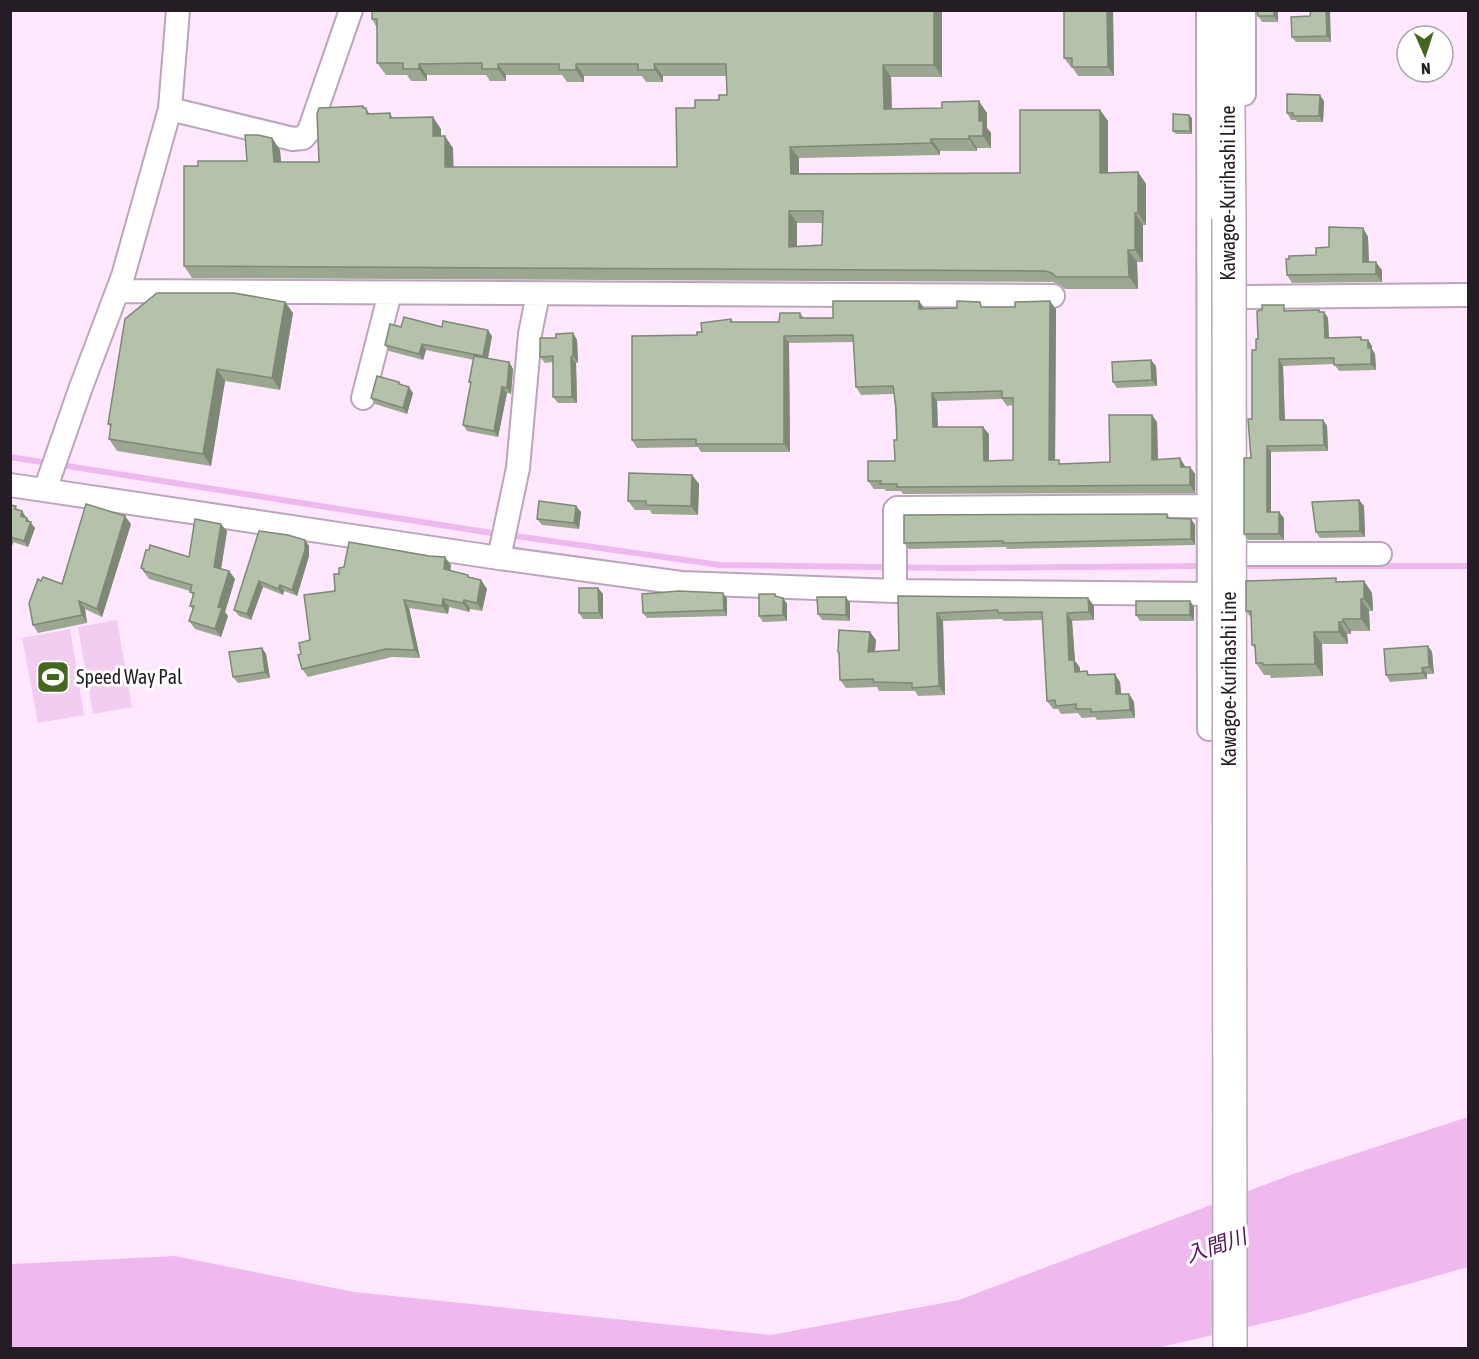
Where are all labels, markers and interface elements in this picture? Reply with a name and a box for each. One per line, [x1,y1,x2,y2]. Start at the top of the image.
north arrow [1395,24,1455,84]
text: N [1421,60,1431,78]
street label: Kawagoe-Kurihashi Line [1216,105,1239,281]
street label: Kawagoe-Kurihashi Line [1217,591,1240,767]
sports icon: Speed Way Pal [35,659,71,695]
place label: Speed Way Pal [76,665,183,688]
water label: 入間川 [1182,1223,1251,1267]

